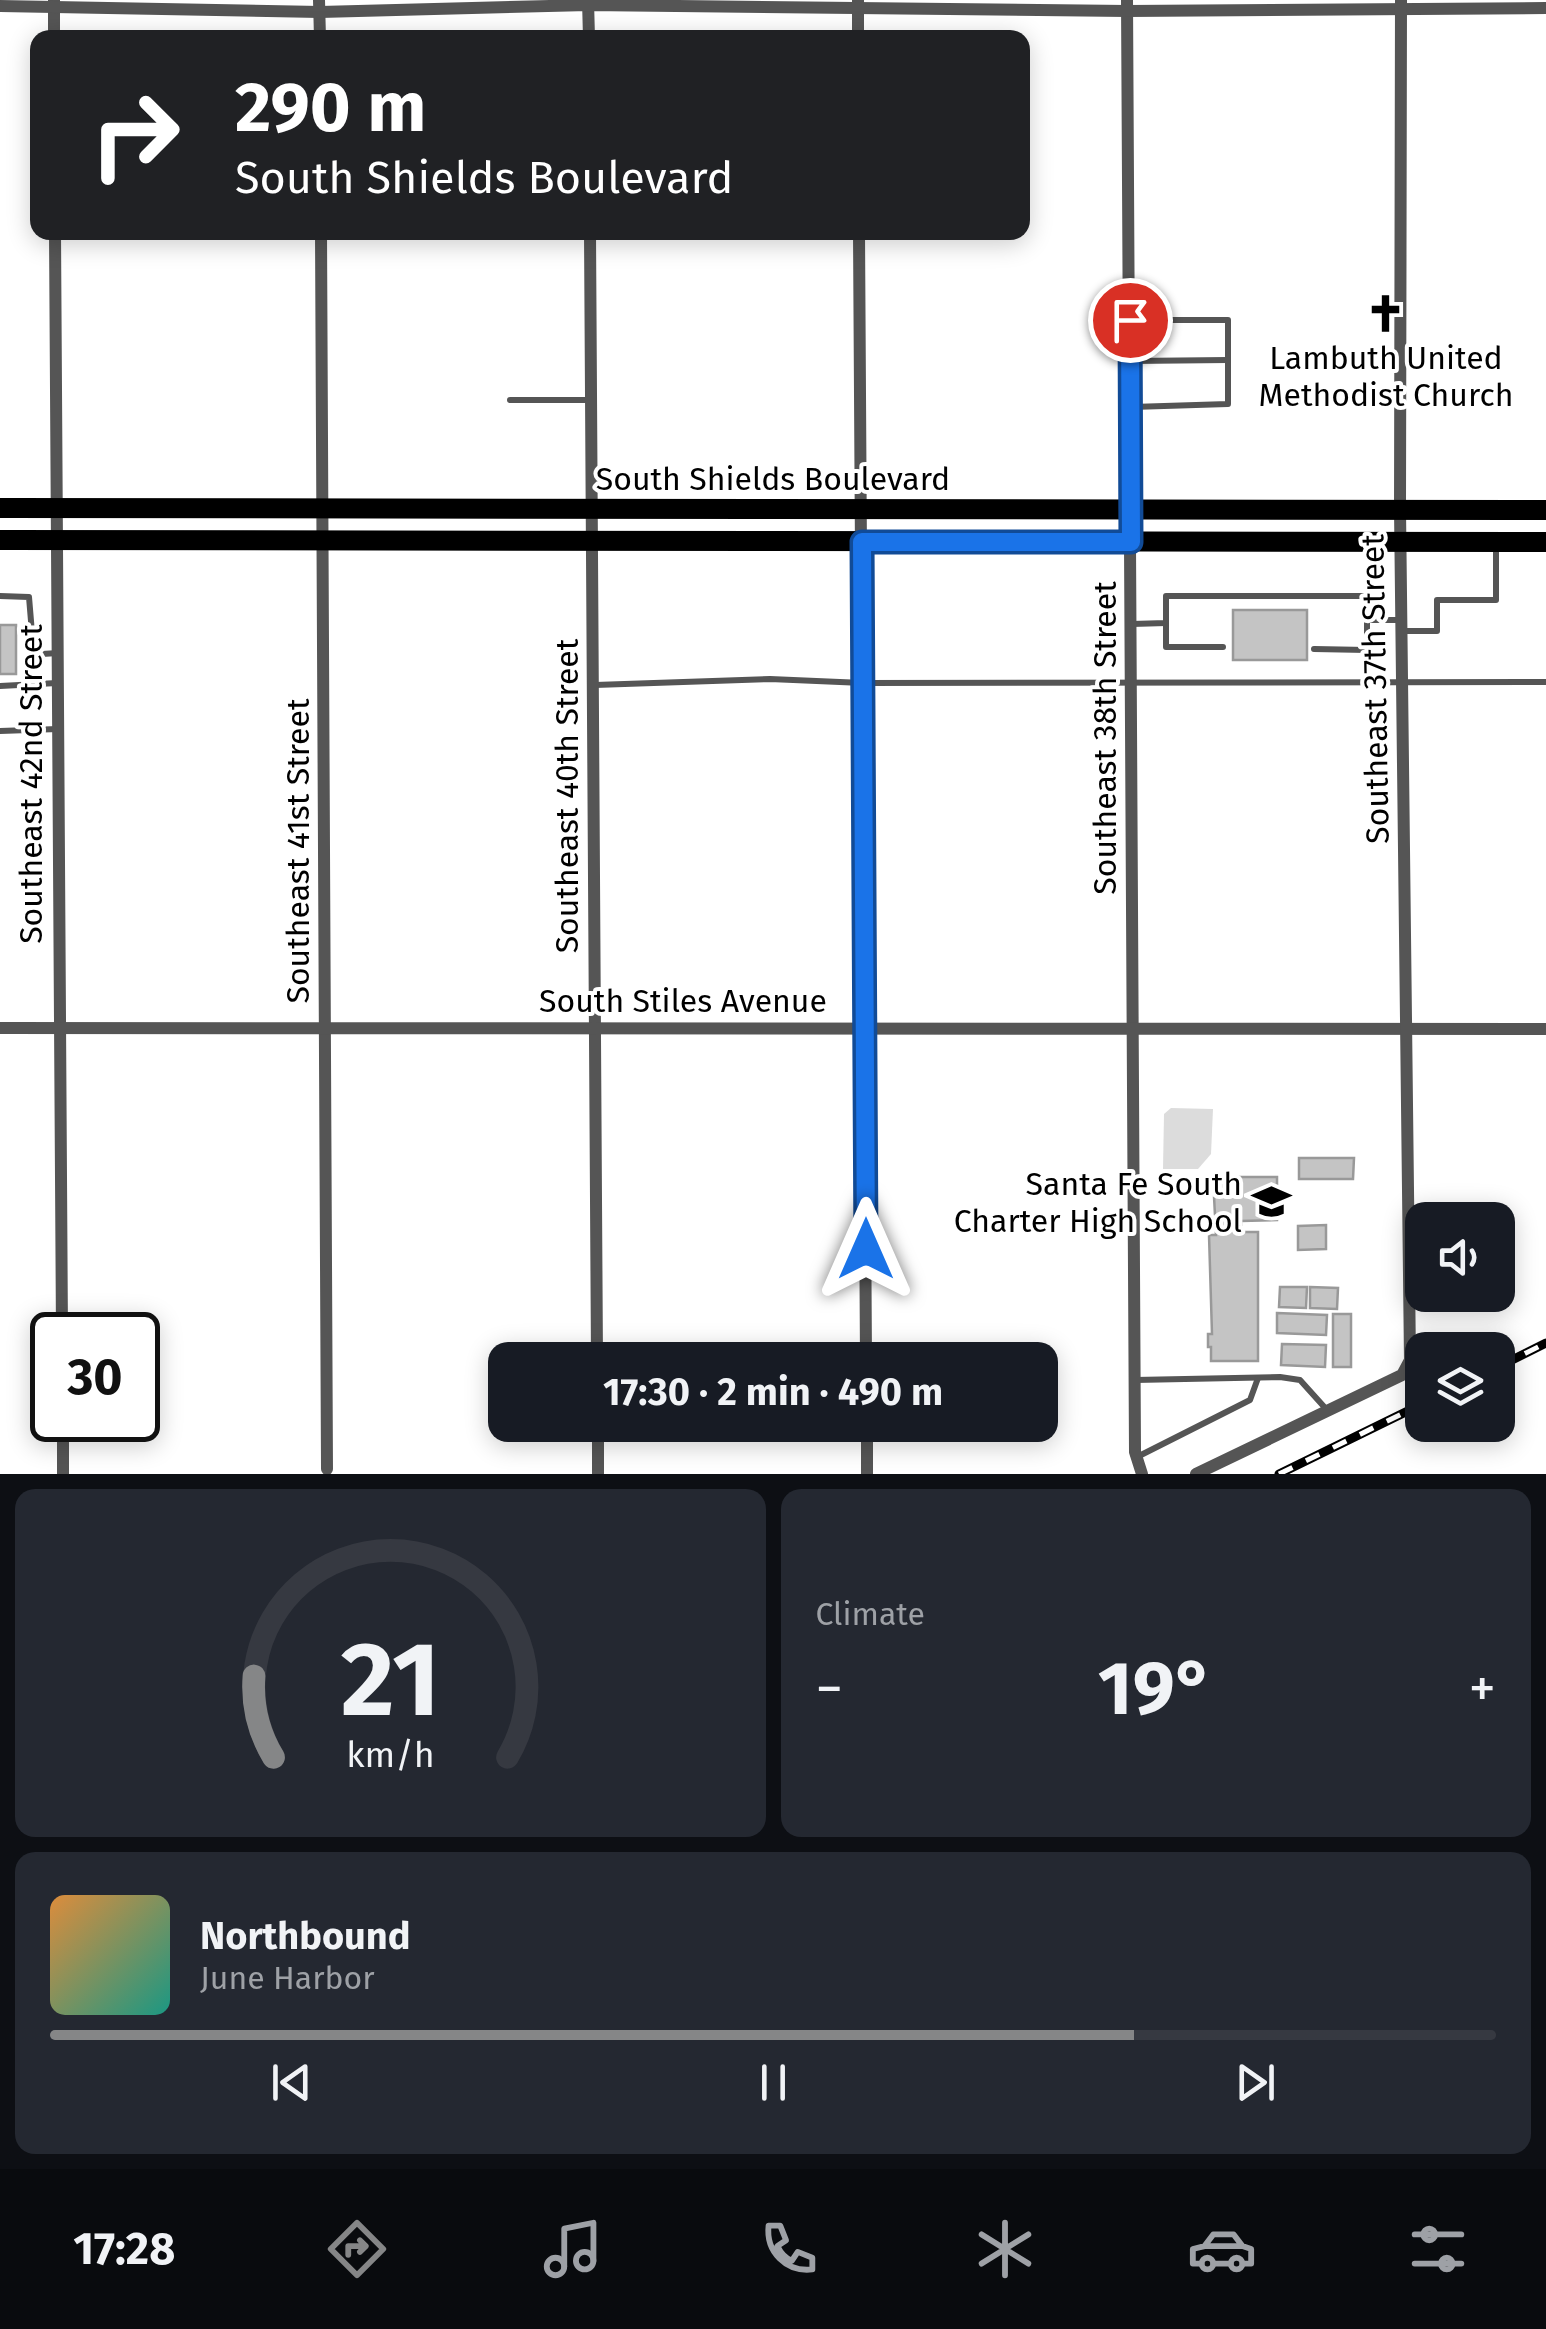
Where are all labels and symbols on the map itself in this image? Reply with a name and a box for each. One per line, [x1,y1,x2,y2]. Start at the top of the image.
pin [1088,278,1173,363]
church icon: Lambuth United Methodist Church [1365,292,1407,334]
place label: Lambuth United Methodist Church [1259,339,1513,414]
street label: South Shields Boulevard [596,460,950,498]
street label: Southeast 37th Street [1353,533,1397,844]
street label: Southeast 38th Street [1086,581,1124,895]
street label: Southeast 42nd Street [12,624,50,944]
street label: Southeast 40th Street [548,638,586,953]
street label: Southeast 41st Street [279,698,317,1004]
street label: South Stiles Avenue [539,982,827,1020]
place label: Santa Fe South Charter High School [954,1165,1242,1240]
school or university icon: Santa Fe South Charter High School [1251,1181,1293,1223]
position arrow [814,1197,918,1301]
speed limit sign: 30 [30,1312,160,1442]

